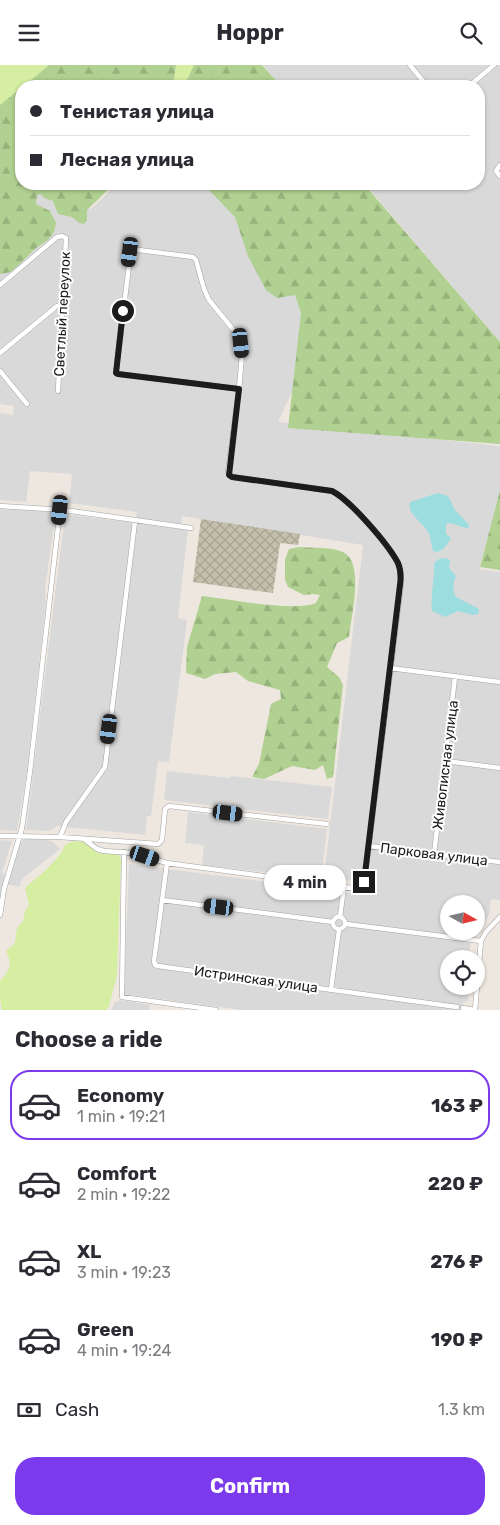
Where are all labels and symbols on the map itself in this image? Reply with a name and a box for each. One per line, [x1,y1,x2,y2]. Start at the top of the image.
car [120,236,139,268]
street label: Светлый переулок [51,251,74,377]
route start [112,300,134,322]
car [231,327,250,359]
car [50,494,69,526]
street label: Живописная улица [429,699,462,831]
car [99,713,118,745]
car [212,804,243,822]
street label: Парковая улица [379,839,489,870]
car [128,844,161,868]
callout: 4 min [264,865,346,899]
route end [353,871,375,893]
north arrow [440,895,485,940]
car [203,898,234,916]
street label: Истринская улица [193,962,319,997]

